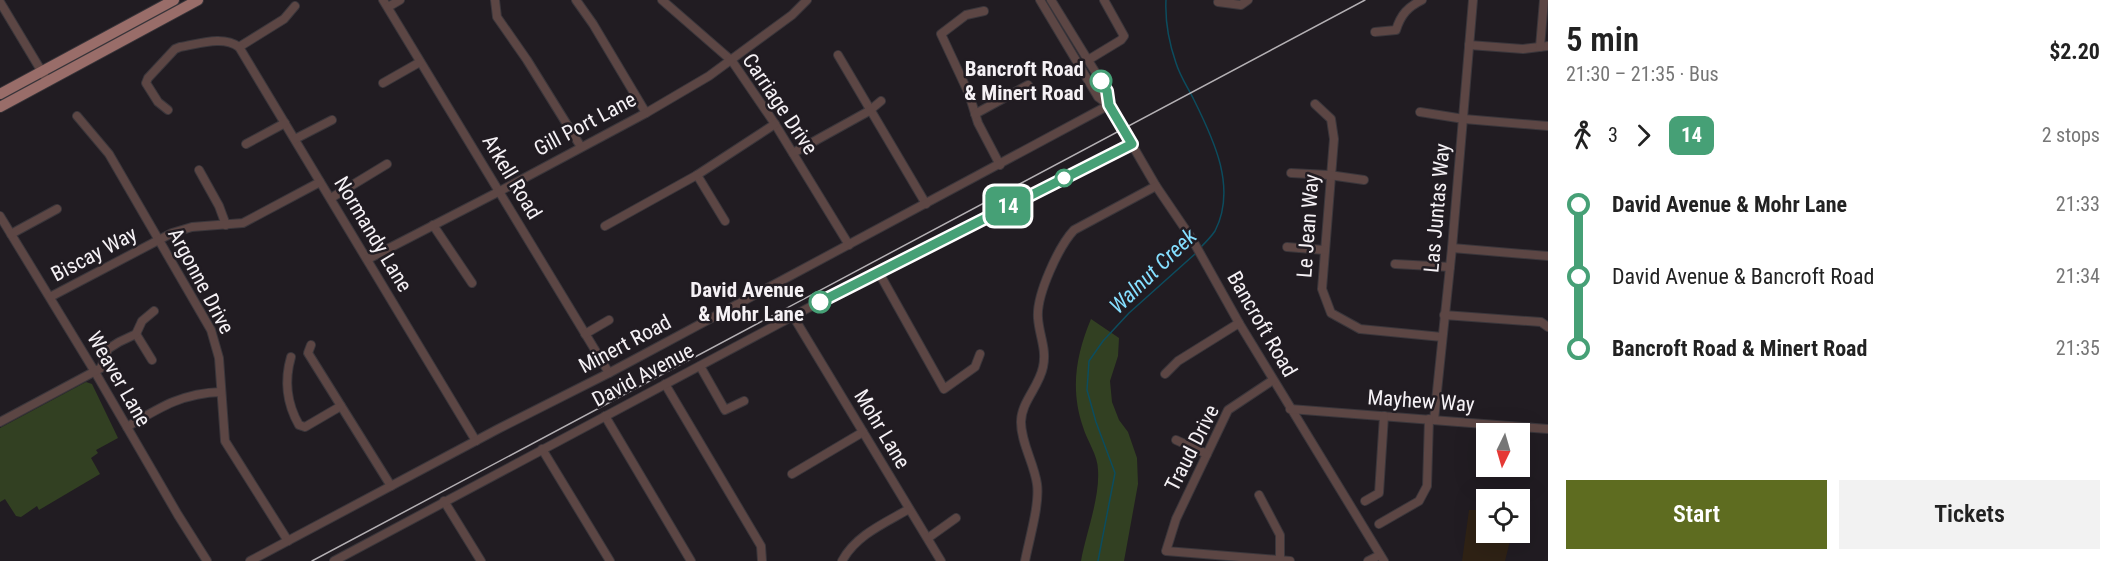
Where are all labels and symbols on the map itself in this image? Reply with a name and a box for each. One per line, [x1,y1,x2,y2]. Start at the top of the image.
street label: Carriage Drive [737,49,823,159]
place label: Bancroft Road & Minert Road [964,57,1084,105]
marker: Bancroft Road & Minert Road [1090,70,1112,92]
street label: Gill Port Lane [530,87,640,161]
street label: Arkell Road [477,130,547,224]
street label: Las Juntas Way [1419,142,1455,274]
unlabelled marker [1055,169,1073,187]
street label: Normandy Lane [329,172,417,296]
street label: Le Jean Way [1292,173,1324,279]
line badge: 14 [981,186,1035,226]
street label: Biscay Way [47,221,141,287]
water label: Walnut Creek [1104,223,1202,319]
street label: Argonne Drive [163,224,239,338]
street label: Bancroft Road [1222,267,1302,381]
place label: David Avenue & Mohr Lane [690,278,804,326]
marker: David Avenue & Mohr Lane [809,291,831,313]
street label: Minert Road [575,310,675,378]
street label: Weaver Lane [82,327,156,431]
street label: David Avenue [588,338,698,412]
street label: Mohr Lane [849,385,915,473]
street label: Mayhew Way [1367,385,1476,417]
street label: Traud Drive [1160,401,1224,495]
north arrow [1476,423,1530,477]

